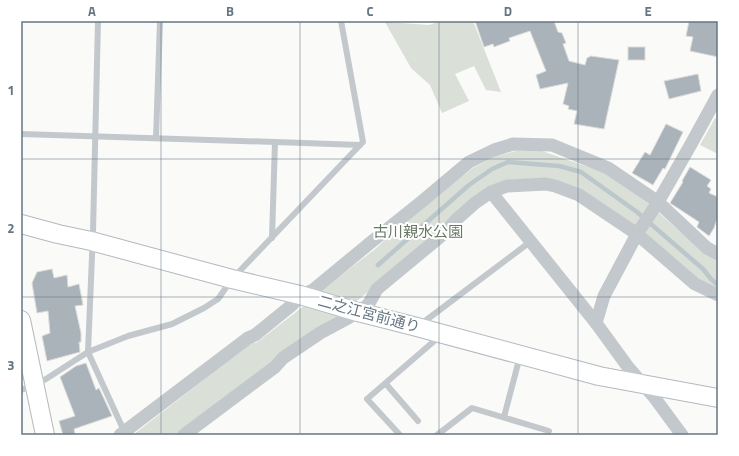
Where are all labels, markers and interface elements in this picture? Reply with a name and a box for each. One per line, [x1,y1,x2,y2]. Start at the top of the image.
text: A [88,1,96,21]
text: B [226,1,234,21]
text: C [366,1,374,21]
text: D [504,1,512,21]
text: E [644,1,652,21]
text: 1 [7,80,15,100]
text: 2 [7,218,15,238]
park label: 古川親水公園 [373,220,463,243]
street label: 二之江宮前通り [315,289,423,338]
text: 3 [7,355,15,375]

